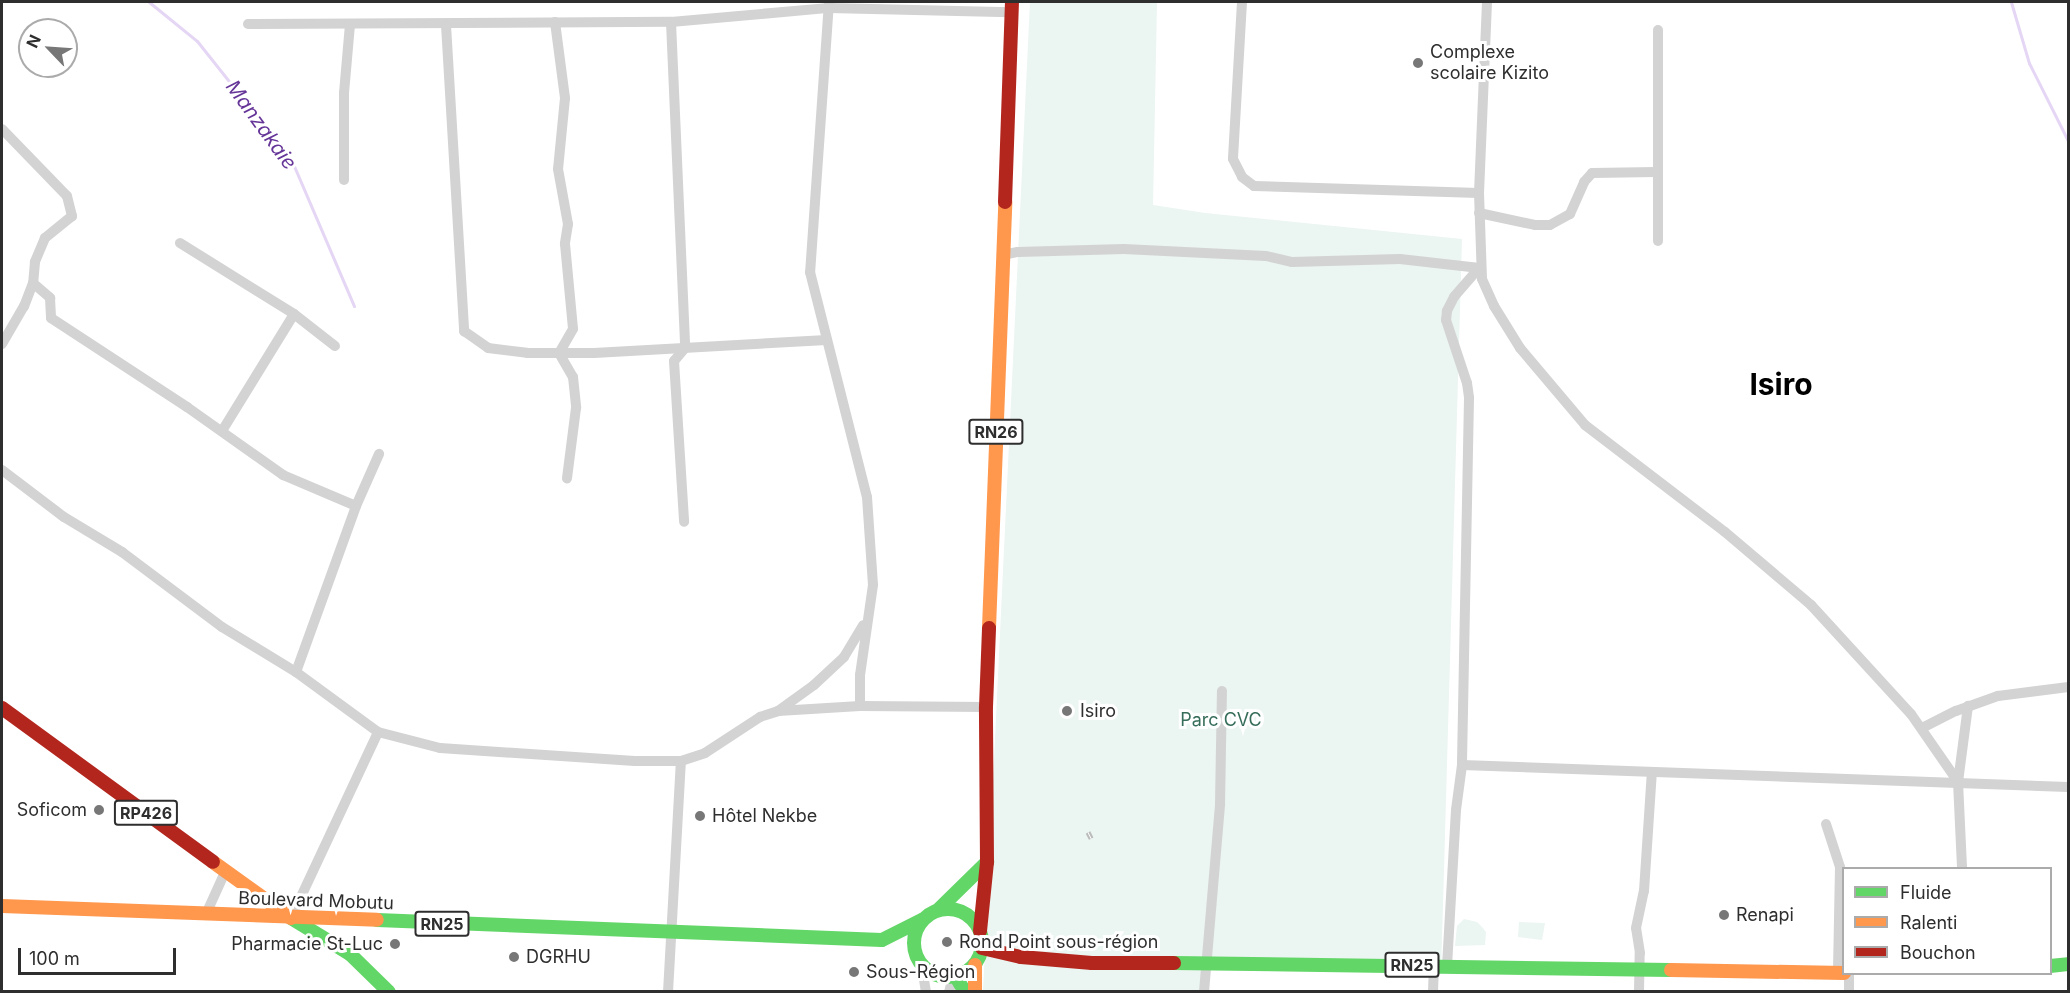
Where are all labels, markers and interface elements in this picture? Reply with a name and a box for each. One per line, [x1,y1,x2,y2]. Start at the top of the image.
north arrow [18,18,78,78]
text: N [22,31,45,51]
place label: Complexe scolaire Kizito [1430,42,1549,84]
marker: Complexe scolaire Kizito [1411,56,1425,70]
water label: Manzakaie [221,76,301,174]
district label: Isiro [1749,366,1813,402]
road number: RN26 [968,419,1024,445]
place label: Isiro [1080,700,1116,722]
marker: Isiro [1058,702,1076,720]
park label: Parc CVC [1180,709,1262,731]
place label: Soficom [17,799,87,821]
road number: RP426 [113,800,179,826]
marker: Soficom [92,803,106,817]
place label: Hôtel Nekbe [712,805,817,827]
marker: Hôtel Nekbe [693,809,707,823]
legend [1842,867,2052,975]
text: Fluide [1900,882,1952,903]
street label: Boulevard Mobutu [238,887,394,915]
place label: Renapi [1736,904,1794,926]
marker: Renapi [1717,908,1731,922]
road number: RN25 [414,911,470,937]
text: Ralenti [1900,912,1957,933]
place label: Rond Point sous-région [959,931,1158,953]
place label: Pharmacie St-Luc [231,933,383,955]
marker: Rond Point sous-région [940,935,954,949]
scale bar [21,936,178,974]
marker: Pharmacie St-Luc [388,937,402,951]
text: Bouchon [1900,942,1976,963]
place label: DGRHU [526,946,591,968]
text: 100 m [29,948,80,969]
marker: DGRHU [507,950,521,964]
road number: RN25 [1384,952,1440,978]
place label: Sous-Région [866,961,975,983]
marker: Sous-Région [847,965,861,979]

